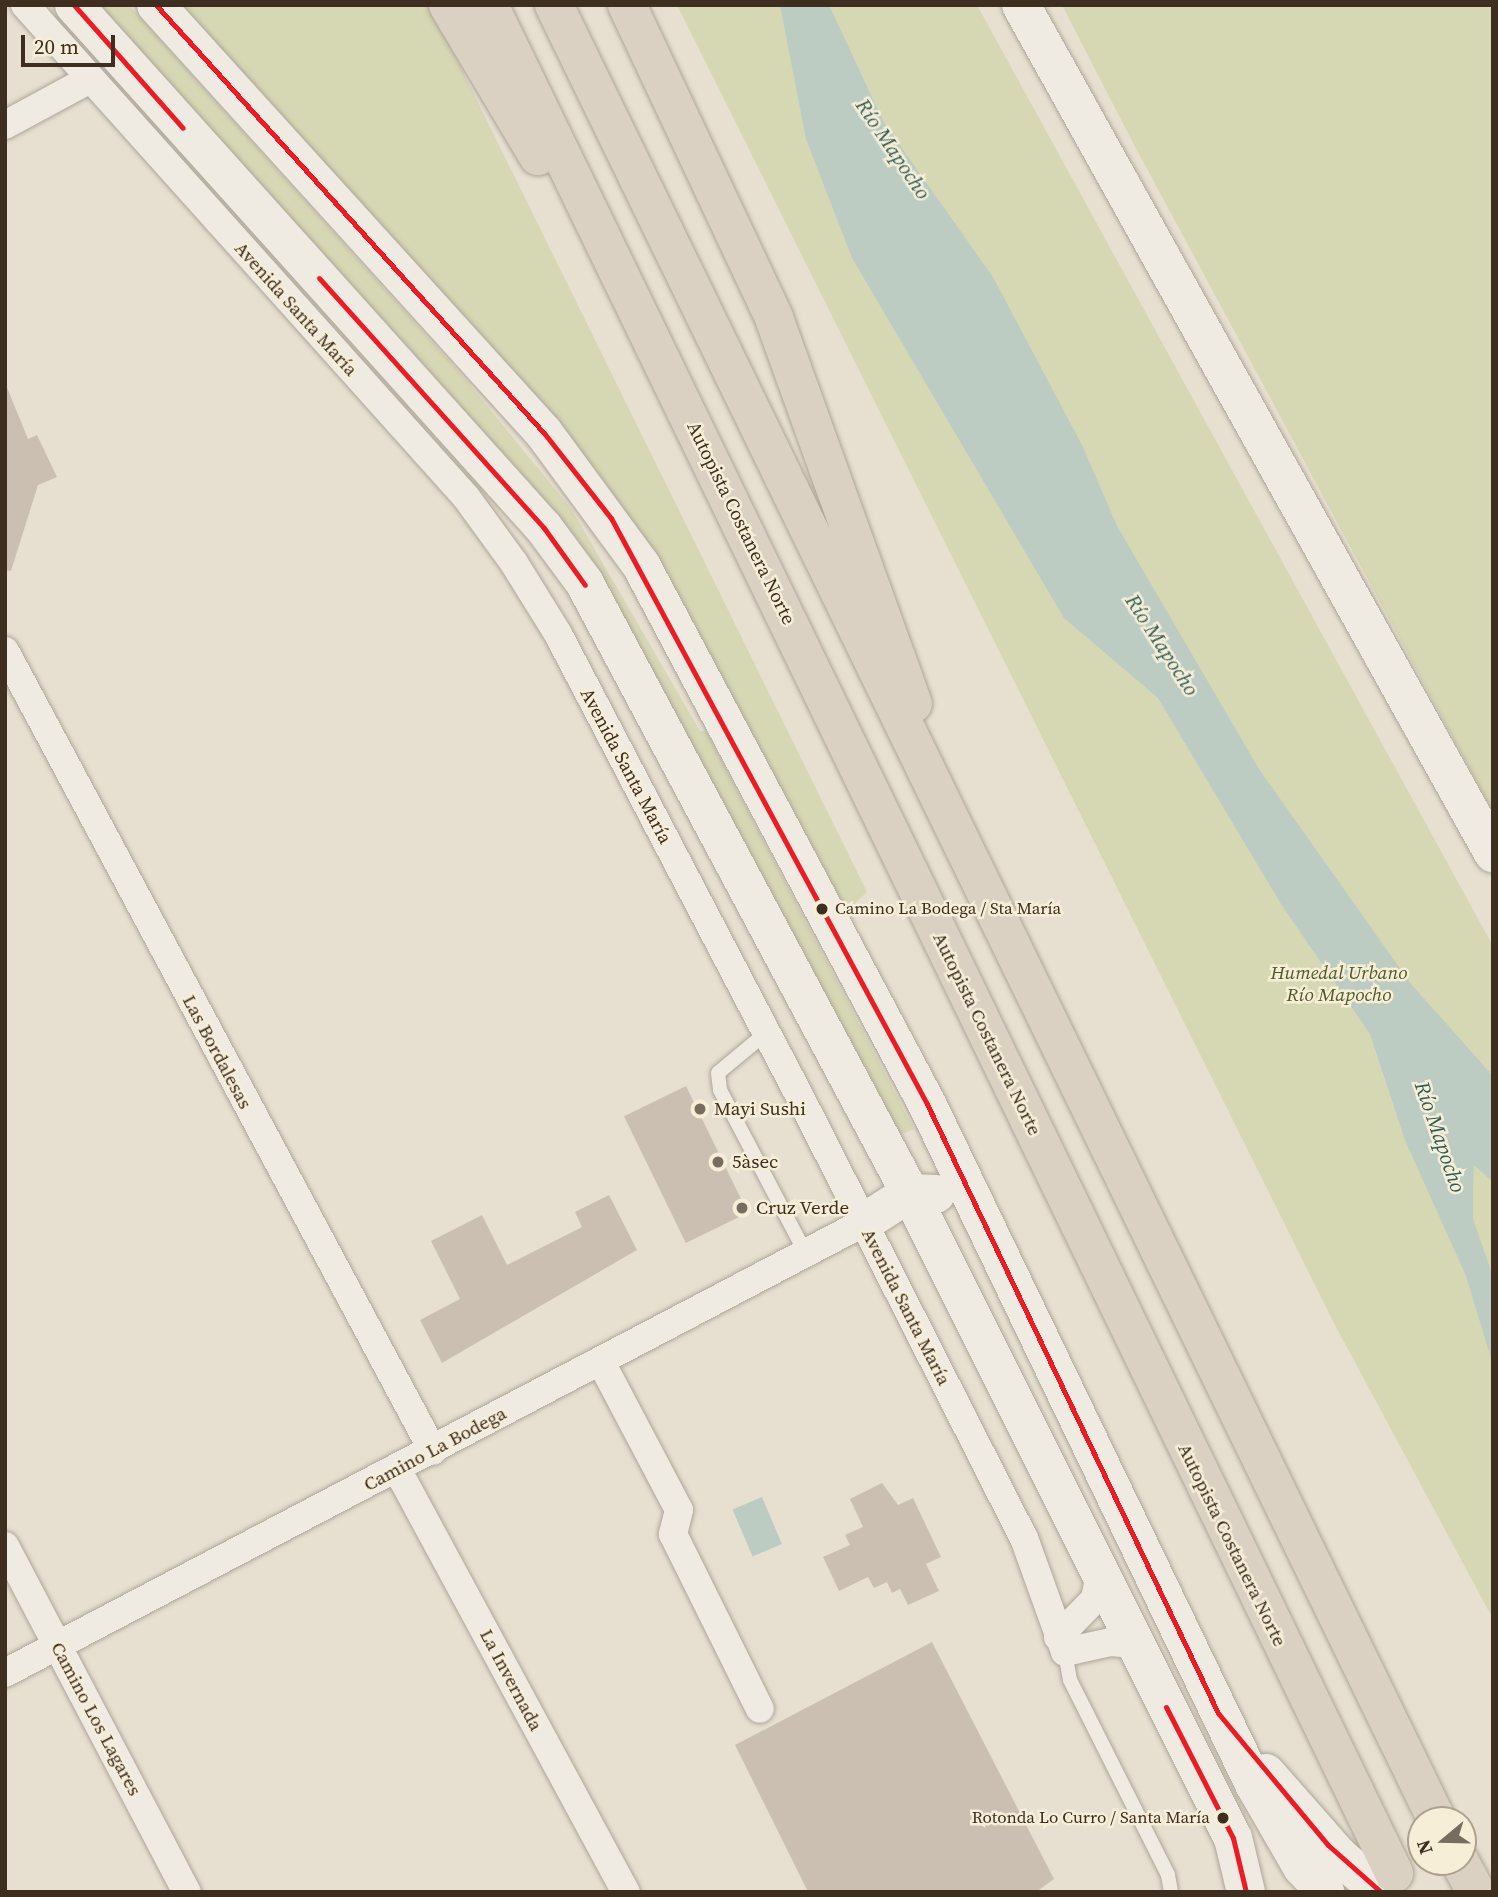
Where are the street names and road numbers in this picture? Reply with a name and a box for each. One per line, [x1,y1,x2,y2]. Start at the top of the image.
street label: Avenida Santa María [230,237,362,381]
street label: Autopista Costanera Norte [682,418,800,628]
street label: Avenida Santa María [575,684,677,848]
street label: Autopista Costanera Norte [928,929,1046,1139]
street label: Las Bordalesas [177,991,257,1113]
street label: Avenida Santa María [857,1225,955,1389]
street label: Camino La Bodega [360,1402,510,1496]
street label: Autopista Costanera Norte [1173,1440,1291,1650]
street label: La Invernada [475,1625,547,1735]
street label: Camino Los Lagares [46,1638,146,1800]

